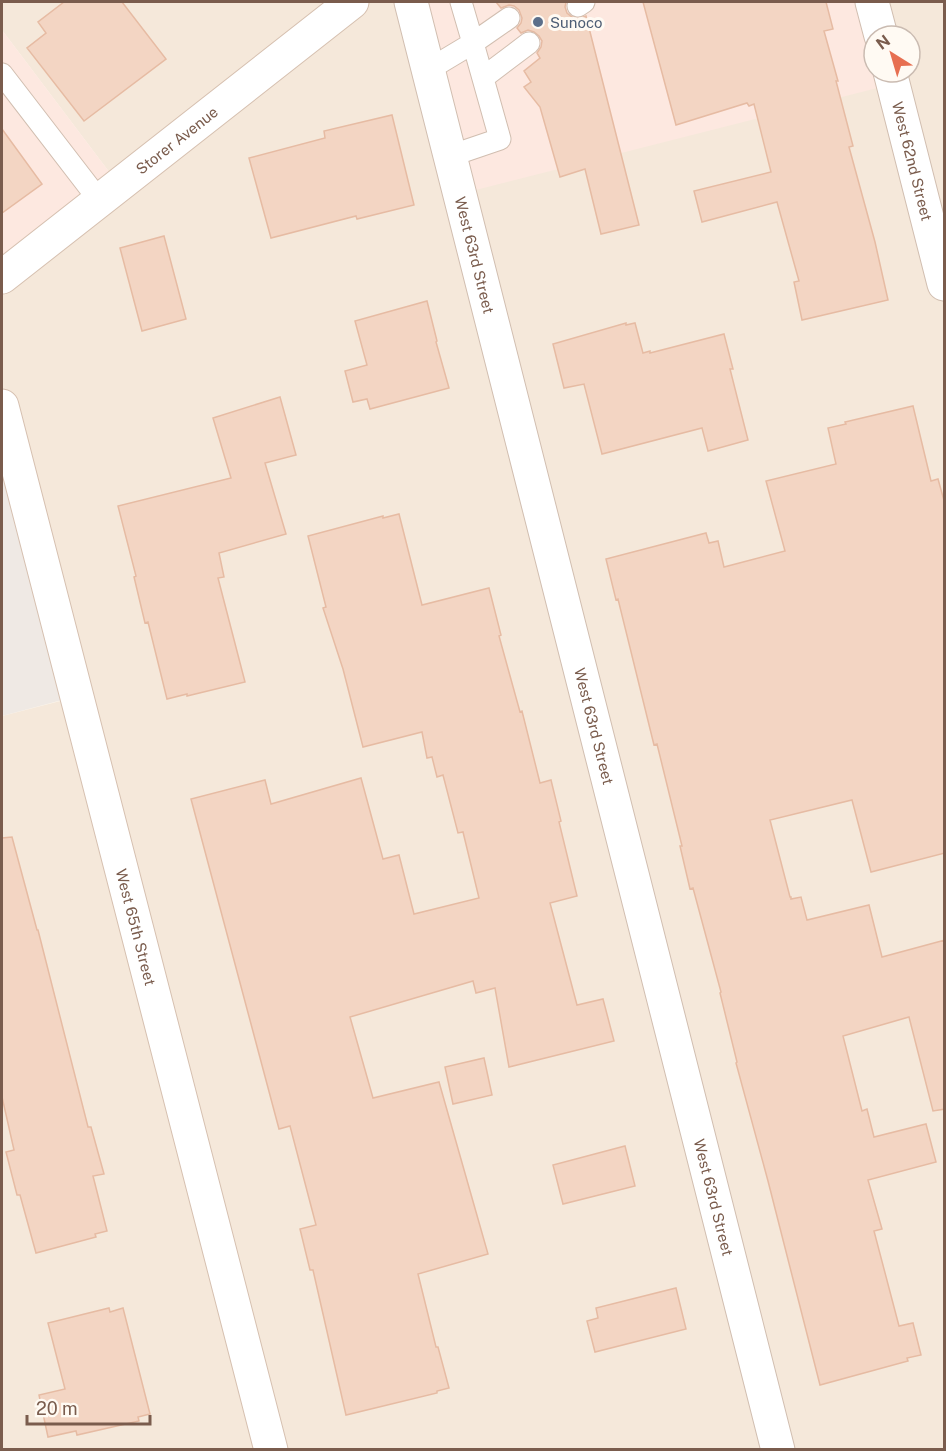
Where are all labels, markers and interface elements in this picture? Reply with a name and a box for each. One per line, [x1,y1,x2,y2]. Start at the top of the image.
place label: Sunoco [550,14,603,31]
marker: Sunoco [531,15,545,29]
north arrow [862,24,922,84]
text: N [873,31,894,54]
street label: West 62nd Street [889,100,936,223]
street label: Storer Avenue [132,103,221,177]
street label: West 63rd Street [452,195,498,315]
street label: West 63rd Street [572,666,618,786]
street label: West 65th Street [113,867,159,987]
street label: West 63rd Street [691,1137,737,1258]
scale bar [27,1388,150,1426]
text: 20 m [36,1398,78,1419]

